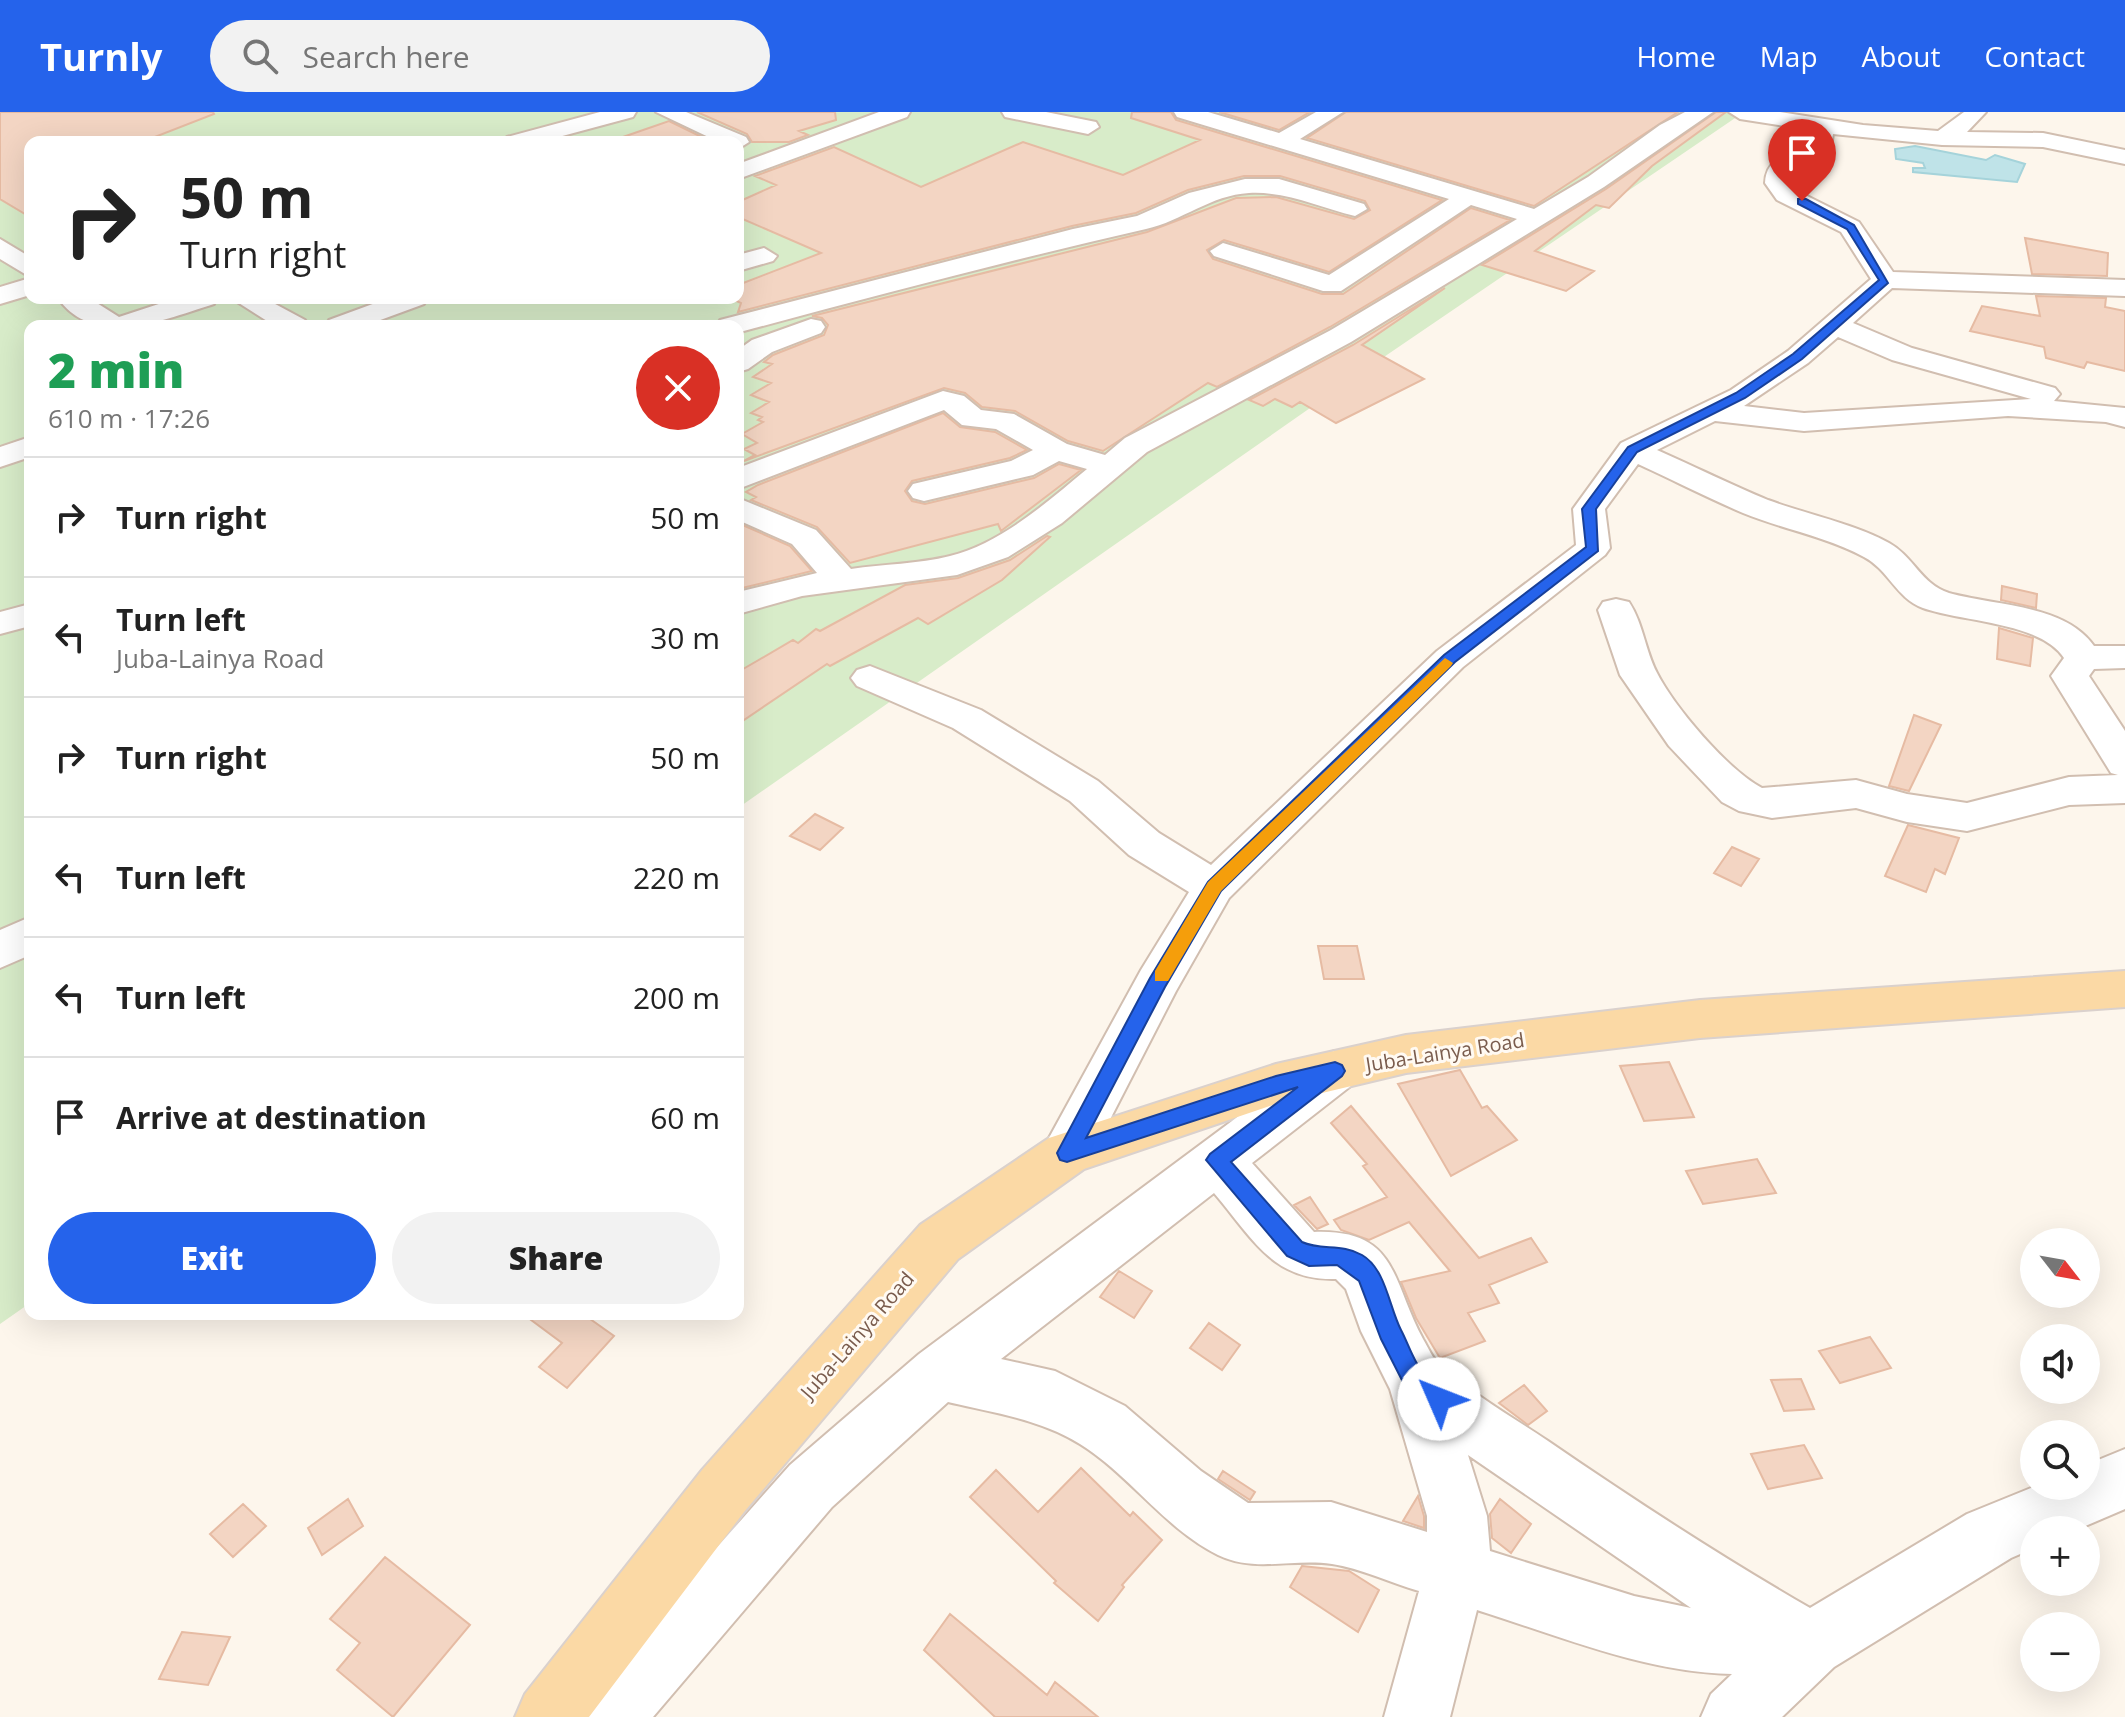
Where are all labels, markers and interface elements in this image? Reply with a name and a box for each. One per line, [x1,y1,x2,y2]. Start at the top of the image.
search box [210,20,770,92]
text: Turnly [40,30,162,82]
icon: search [238,34,282,78]
text: Search here [302,36,470,77]
text: Home [1637,37,1716,75]
text: Map [1760,37,1818,75]
text: About [1862,37,1940,75]
text: Contact [1984,37,2085,75]
pin [1768,119,1836,201]
icon: arrive [1780,131,1824,175]
text: 50 m [180,158,314,234]
icon: right [48,168,152,272]
text: Turn right [180,230,346,279]
text: 2 min [48,337,184,402]
button: close [636,346,720,430]
text: 610 m · 17:26 [48,400,210,436]
icon: right [48,495,92,539]
text: Turn right [116,497,267,538]
text: 50 m [650,497,720,538]
text: Turn left [116,599,246,640]
icon: left [48,615,92,659]
text: 30 m [650,617,720,658]
text: Juba-Lainya Road [116,640,324,676]
icon: right [48,735,92,779]
text: Turn right [116,737,267,778]
text: 50 m [650,737,720,778]
icon: left [48,855,92,899]
text: Turn left [116,857,246,898]
text: 220 m [633,857,720,898]
icon: left [48,975,92,1019]
text: Turn left [116,977,246,1018]
text: 200 m [633,977,720,1018]
street label: Juba-Lainya Road [1362,1026,1526,1078]
icon: arrive [48,1095,92,1139]
text: Arrive at destination [116,1097,427,1138]
text: 60 m [650,1097,720,1138]
button: Exit [48,1212,376,1304]
button: Share [392,1212,720,1304]
north arrow [2020,1228,2100,1308]
map controls [2020,1228,2100,1692]
street label: Juba-Lainya Road [793,1266,920,1406]
button: sound [2020,1324,2100,1404]
position arrow [1397,1357,1481,1441]
button: search [2020,1420,2100,1500]
button: + [2020,1516,2100,1596]
button: − [2020,1612,2100,1692]

